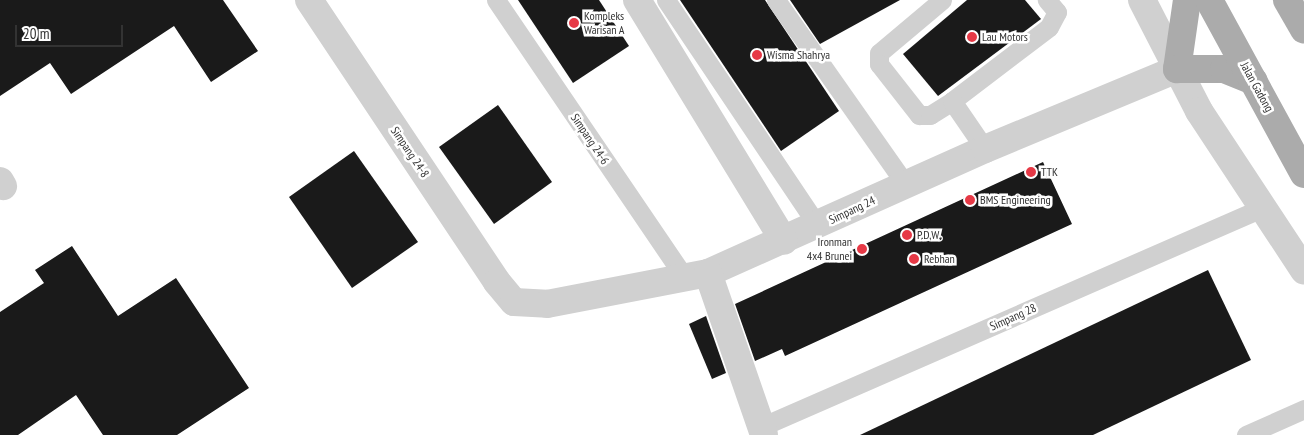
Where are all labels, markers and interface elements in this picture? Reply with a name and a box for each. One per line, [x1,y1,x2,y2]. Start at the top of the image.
place label: Kompleks Warisan A [584,9,625,37]
scale bar [18,15,125,47]
marker: Kompleks Warisan A [568,17,580,29]
text: 20 m [23,24,49,43]
place label: Lau Motors [982,30,1028,44]
marker: Lau Motors [966,31,978,43]
place label: Wisma Shahrya [767,48,830,62]
marker: Wisma Shahrya [751,49,763,61]
street label: Jalan Gadong [1237,60,1277,114]
street label: Simpang 24-6 [568,111,612,167]
street label: Simpang 24-8 [388,124,432,180]
place label: TTK [1041,165,1058,179]
marker: TTK [1025,166,1037,178]
street label: Simpang 24 [827,193,877,227]
place label: BMS Engineering [980,193,1051,207]
marker: BMS Engineering [964,194,976,206]
place label: P.D.W. [917,228,941,242]
marker: P.D.W. [901,229,913,241]
place label: Ironman 4x4 Brunei [807,235,852,263]
marker: Ironman 4x4 Brunei [856,243,868,255]
place label: Rebhan [924,252,955,266]
marker: Rebhan [908,253,920,265]
street label: Simpang 28 [988,300,1038,334]

